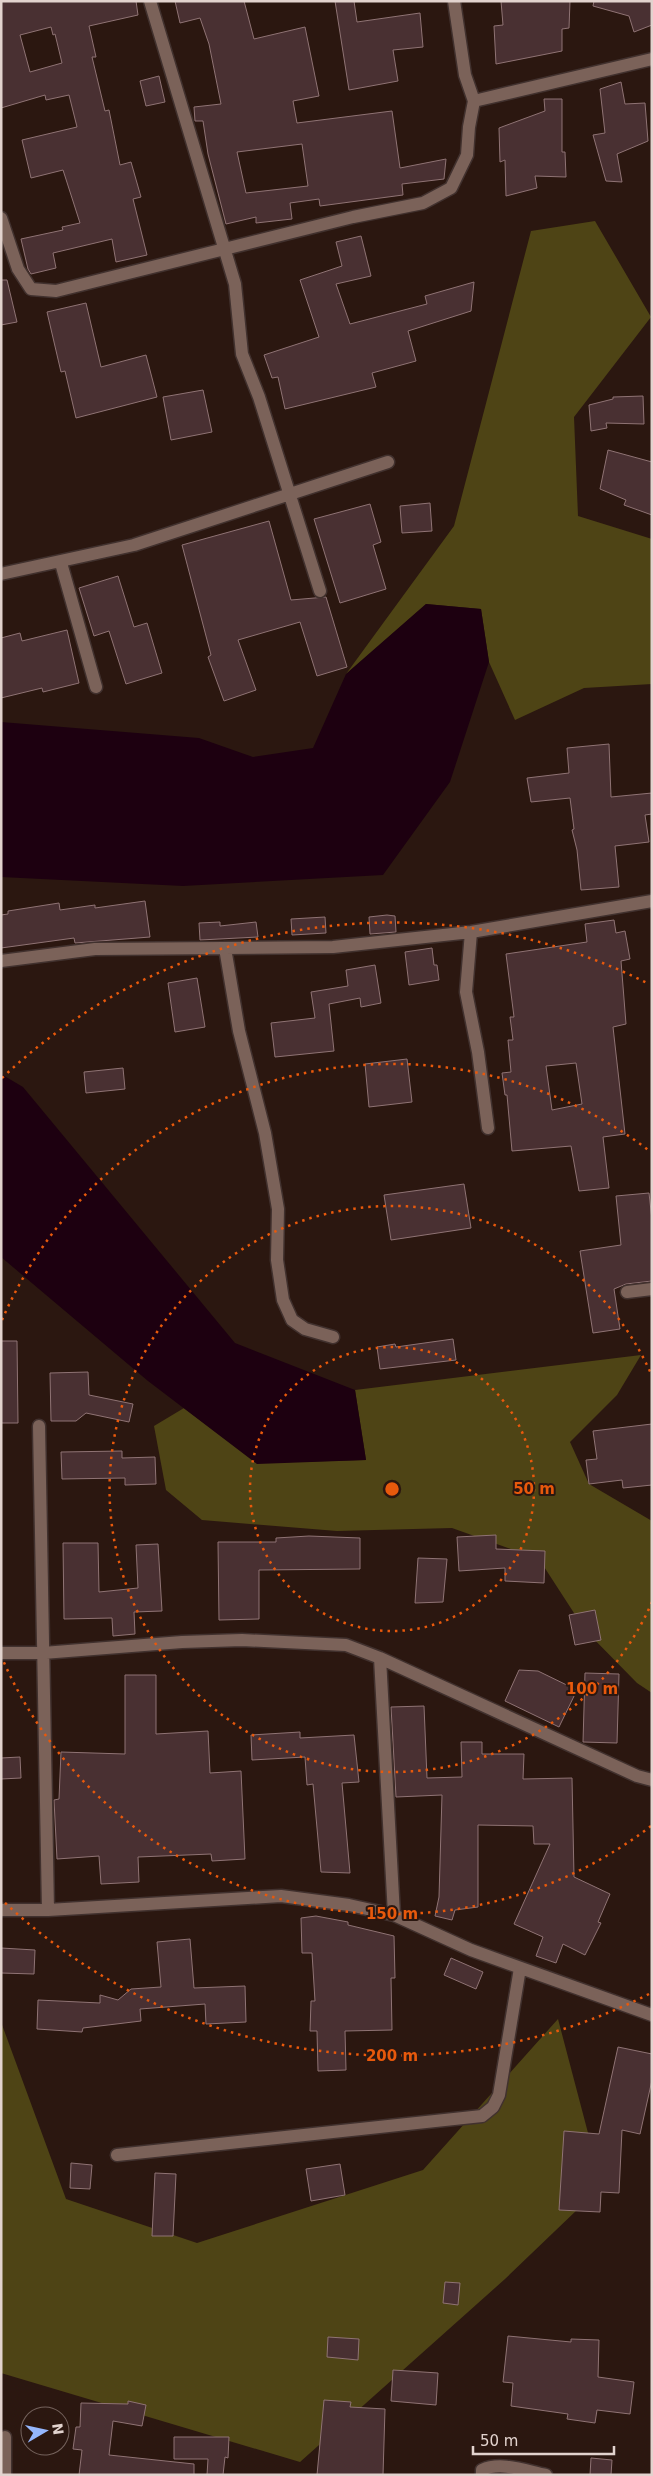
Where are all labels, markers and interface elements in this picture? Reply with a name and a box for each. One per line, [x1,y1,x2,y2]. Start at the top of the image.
centre of rings [383,1480,401,1498]
text: 50 m [513,1480,555,1498]
text: 100 m [566,1680,618,1698]
text: 150 m [366,1905,418,1923]
text: 200 m [366,2047,418,2065]
north arrow [20,2406,70,2456]
text: N [49,2422,67,2436]
scale bar [473,2424,614,2456]
text: 50 m [480,2432,518,2450]

